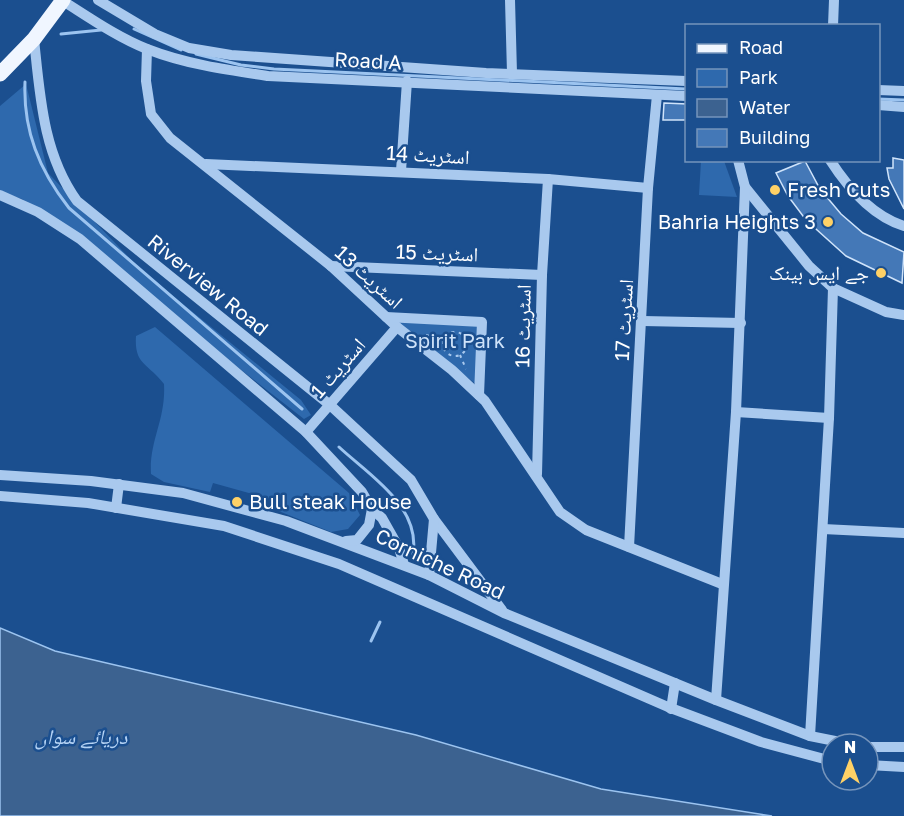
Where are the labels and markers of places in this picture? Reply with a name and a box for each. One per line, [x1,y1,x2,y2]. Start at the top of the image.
place label: Fresh Cuts [787,177,890,201]
marker: Fresh Cuts [768,183,782,197]
place label: Bahria Heights 3 [658,209,816,233]
marker: Bahria Heights 3 [821,215,835,229]
place label: جے ایس بینک [769,260,869,285]
marker: جے ایس بینک [874,266,888,280]
place label: Bull steak House [249,489,412,513]
marker: Bull steak House [230,495,244,509]

